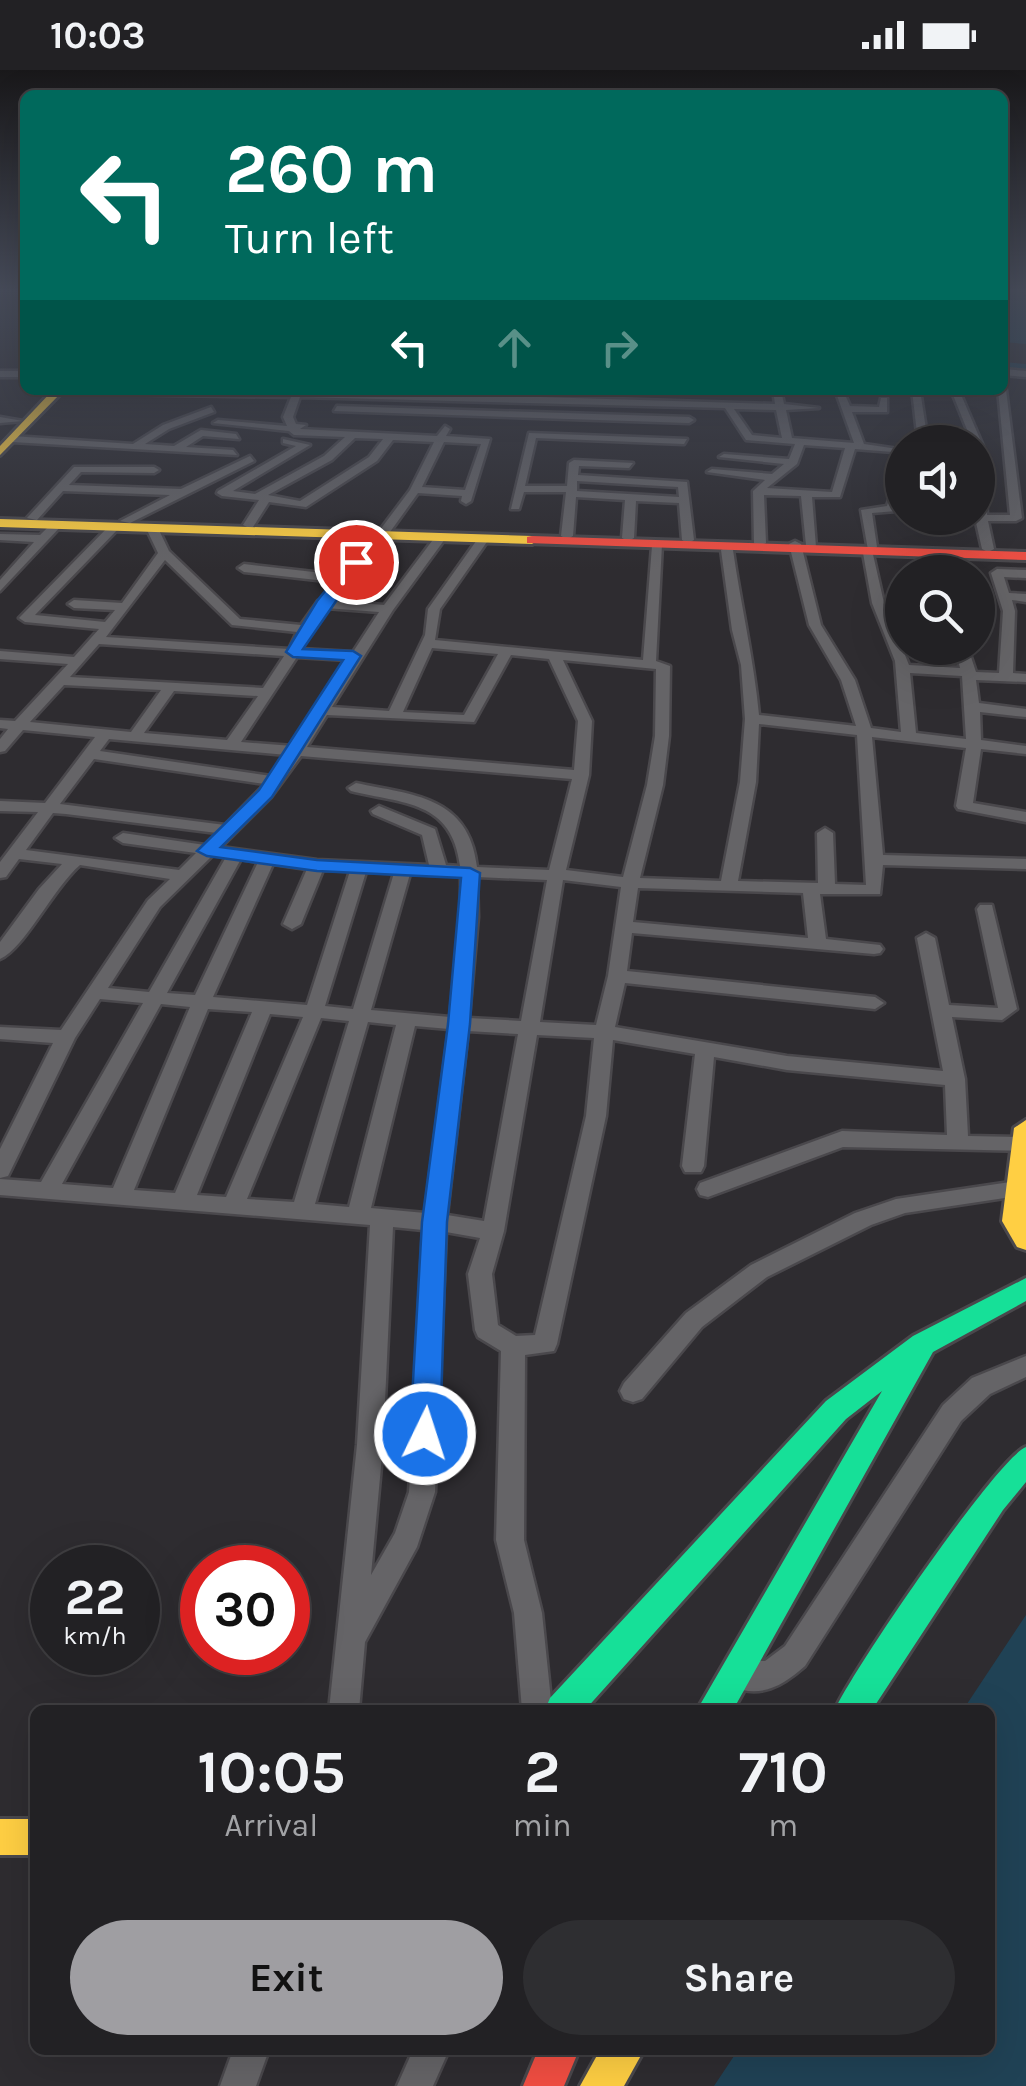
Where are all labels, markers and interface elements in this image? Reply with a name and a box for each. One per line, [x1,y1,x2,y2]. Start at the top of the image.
text: 10:03 [50,13,146,58]
text: 260 m [225,128,438,210]
icon: left [60,130,190,260]
text: Turn left [225,212,394,264]
icon: left [382,320,437,375]
icon: ahead [487,320,542,375]
icon: right [592,320,647,375]
map controls [885,425,995,665]
button: sound [885,425,995,535]
pin [314,520,399,605]
icon: arrive [329,535,384,590]
button: search [885,555,995,665]
position arrow [373,1382,477,1486]
speed limit sign: 30 [180,1545,310,1675]
text: 22 [65,1568,125,1627]
text: km/h [63,1621,127,1650]
text: 10:05 [197,1737,346,1807]
text: 2 [524,1737,560,1807]
text: 710 [739,1737,828,1807]
text: Arrival [224,1807,318,1844]
text: min [513,1807,571,1844]
text: m [768,1807,798,1844]
button: Exit [70,1920,503,2035]
button: Share [523,1920,955,2035]

